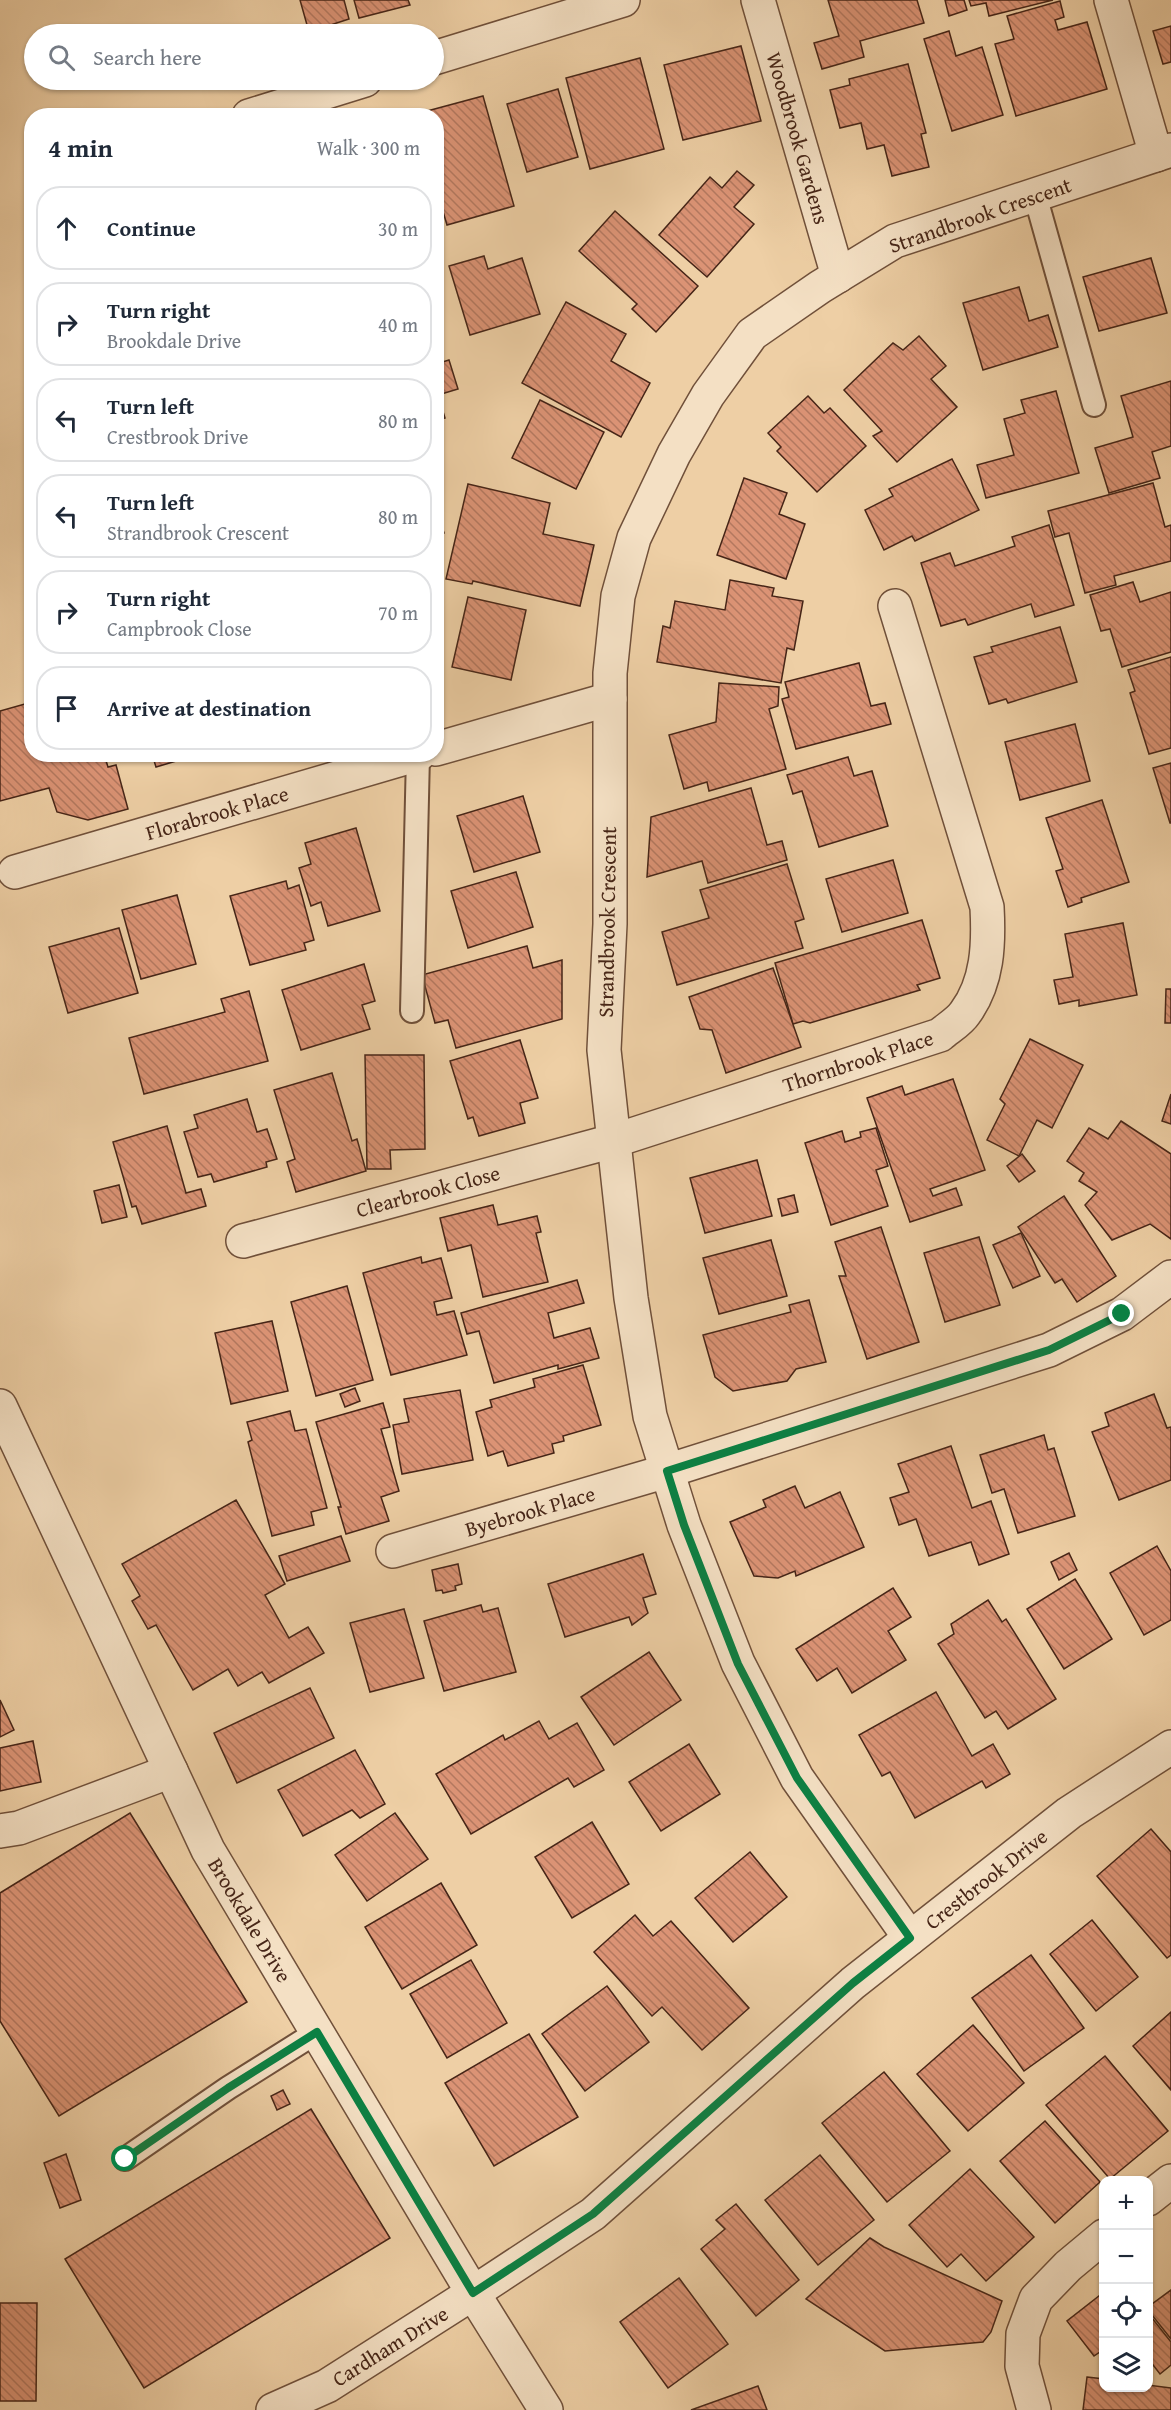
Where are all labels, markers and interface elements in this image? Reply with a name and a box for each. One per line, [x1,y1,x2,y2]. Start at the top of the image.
search box [24,24,444,90]
icon: search [45,41,78,74]
text: Search here [93,41,202,73]
street label: Woodbrook Gardens [759,48,837,228]
text: 4 min [48,128,113,167]
text: Walk · 300 m [317,133,420,162]
street label: Strandbrook Crescent [885,169,1076,261]
icon: ahead [50,212,83,245]
text: Continue [107,212,196,244]
text: 30 m [378,214,418,243]
text: Turn right [107,294,210,326]
icon: right [50,308,83,341]
text: 40 m [378,310,418,339]
text: Brookdale Drive [107,326,241,355]
text: Turn left [107,390,194,422]
icon: left [50,404,83,437]
text: 80 m [378,406,418,435]
text: Crestbrook Drive [107,422,248,451]
text: Turn left [107,486,194,518]
icon: left [50,500,83,533]
text: 80 m [378,502,418,531]
text: Strandbrook Crescent [107,518,289,547]
text: Turn right [107,582,210,614]
icon: right [50,596,83,629]
text: 70 m [378,598,418,627]
text: Campbrook Close [107,614,252,643]
icon: arrive [50,692,83,725]
text: Arrive at destination [107,692,311,724]
street label: Florabrook Place [142,778,292,848]
street label: Strandbrook Crescent [590,826,624,1018]
street label: Thornbrook Place [779,1022,938,1100]
street label: Clearbrook Close [353,1157,504,1225]
route end [1108,1300,1134,1326]
street label: Byebrook Place [461,1478,599,1544]
street label: Crestbrook Drive [918,1821,1054,1937]
street label: Brookdale Drive [200,1852,300,1989]
route start [111,2145,137,2171]
map controls [1099,2176,1153,2392]
button: + [1099,2176,1153,2230]
button: − [1099,2230,1153,2284]
button: locate [1099,2284,1153,2338]
street label: Cardham Drive [326,2298,454,2394]
button: layers [1099,2338,1153,2392]

